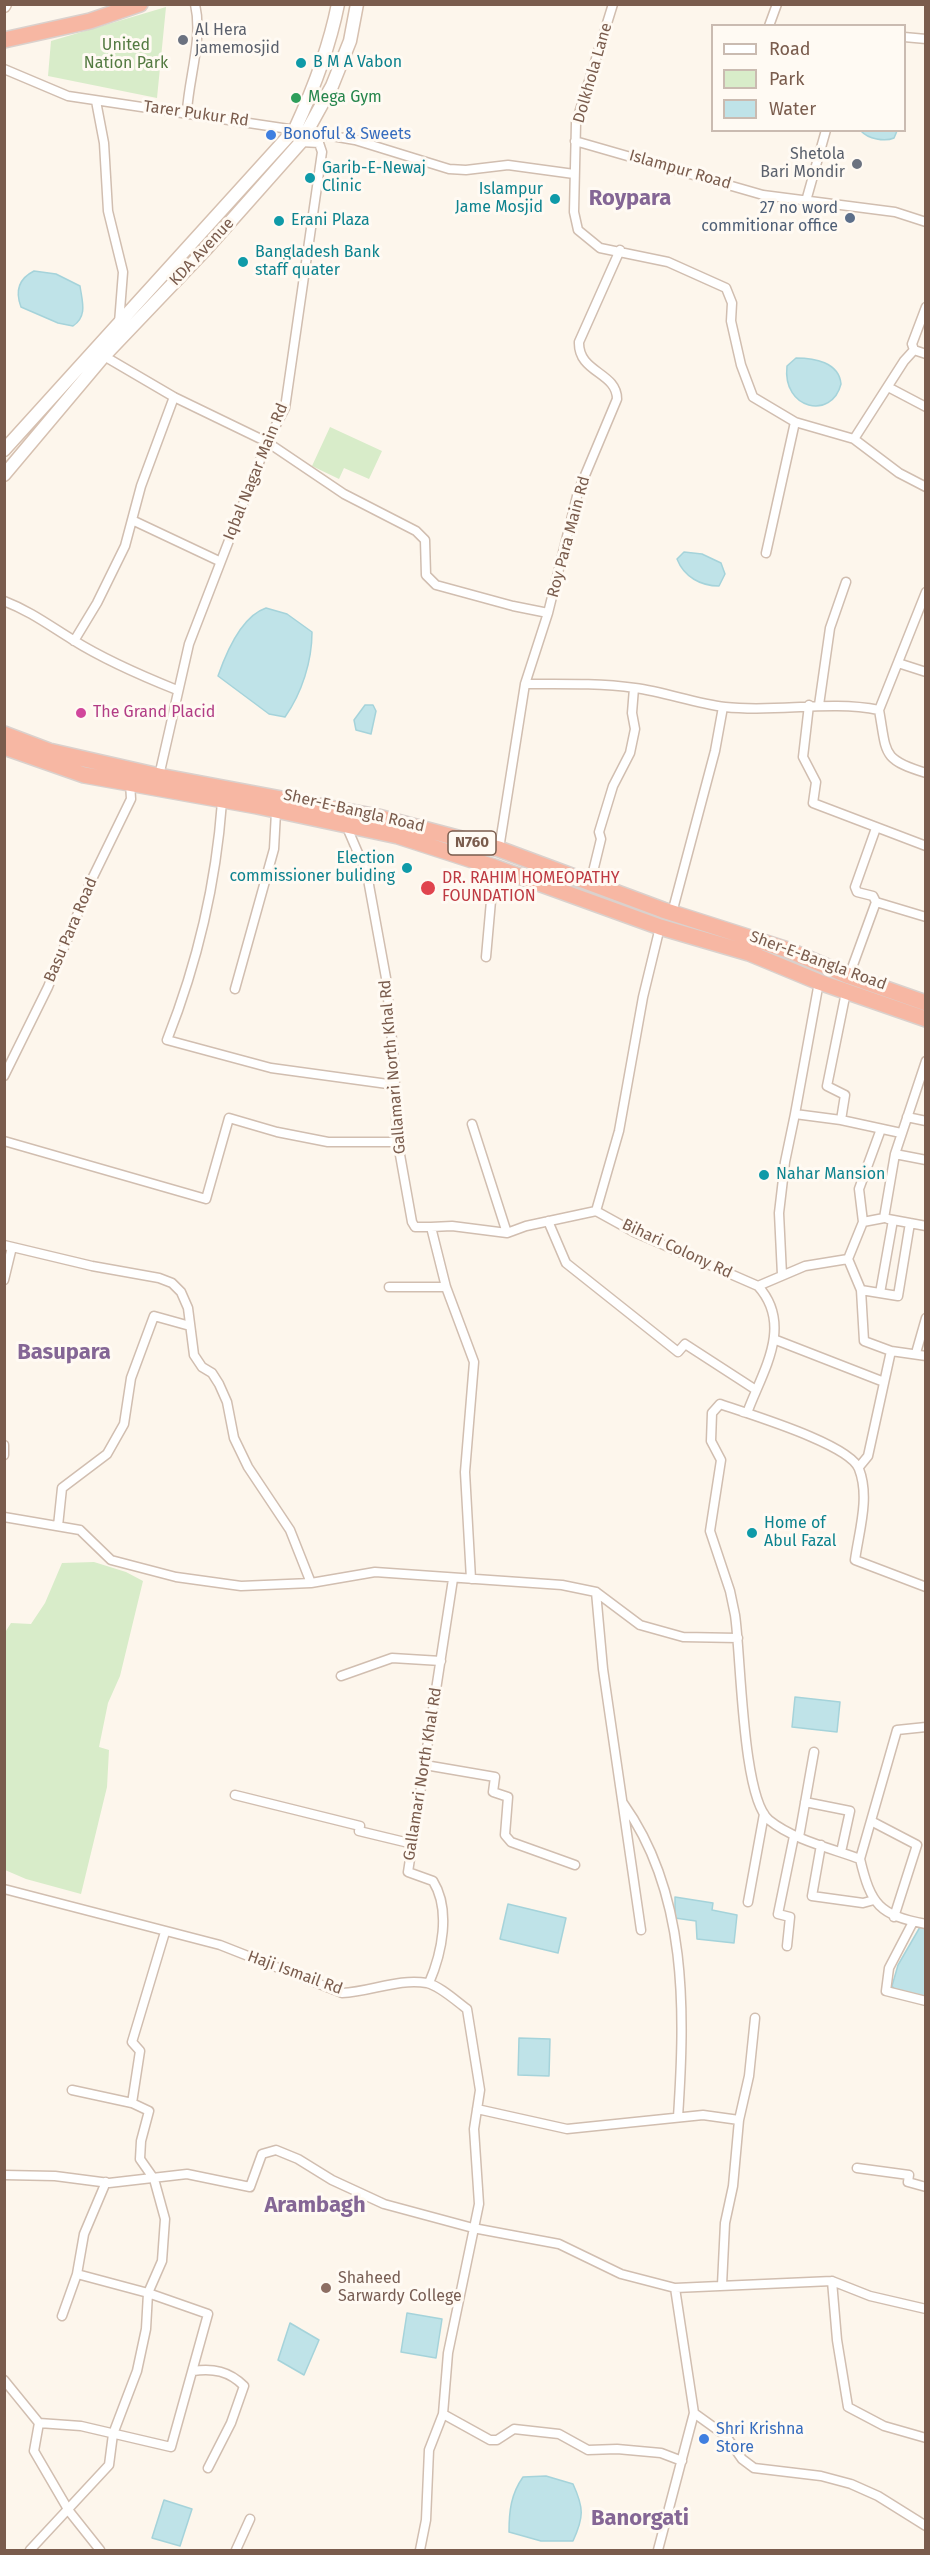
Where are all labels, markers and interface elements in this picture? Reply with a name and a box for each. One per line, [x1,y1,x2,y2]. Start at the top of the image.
place label: Al Hera jamemosjid [195,21,280,59]
street label: Dolkhola Lane [570,21,616,125]
legend [711,24,906,132]
marker: Al Hera jamemosjid [176,33,190,47]
park label: United Nation Park [84,36,168,74]
text: Road [769,38,811,60]
place label: B M A Vabon [313,53,402,73]
marker: B M A Vabon [294,56,308,70]
text: Park [769,68,804,90]
place label: Mega Gym [308,88,382,108]
marker: Mega Gym [289,91,303,105]
street label: Tarer Pukur Rd [142,97,250,131]
text: Water [769,98,816,120]
place label: Bonoful & Sweets [283,125,411,145]
marker: Bonoful & Sweets [264,128,278,142]
place label: Shetola Bari Mondir [760,145,845,183]
street label: Islampur Road [627,146,733,194]
marker: Shetola Bari Mondir [850,157,864,171]
place label: Garib-E-Newaj Clinic [322,159,426,197]
marker: Garib-E-Newaj Clinic [303,171,317,185]
place label: Islampur Jame Mosjid [455,180,543,218]
district label: Roypara [589,186,671,212]
marker: Islampur Jame Mosjid [548,192,562,206]
place label: 27 no word commitionar office [701,199,838,237]
place label: Erani Plaza [291,211,370,231]
marker: 27 no word commitionar office [843,211,857,225]
street label: KDA Avenue [166,214,238,290]
marker: Erani Plaza [272,214,286,228]
place label: Bangladesh Bank staff quater [255,243,380,281]
marker: Bangladesh Bank staff quater [236,255,250,269]
street label: Iqbal Nagar Main Rd [220,401,292,543]
street label: Roy Para Main Rd [544,474,594,600]
place label: The Grand Placid [93,703,215,723]
marker: The Grand Placid [74,706,88,720]
street label: Sher-E-Bangla Road [282,785,426,837]
road number: N760 [448,831,496,855]
place label: Election commissioner buliding [229,849,395,887]
marker: Election commissioner buliding [400,861,414,875]
place label: DR. RAHIM HOMEOPATHY FOUNDATION [442,869,620,907]
street label: Basu Para Road [40,875,102,985]
marker: DR. RAHIM HOMEOPATHY FOUNDATION [419,879,437,897]
street label: Sher-E-Bangla Road [747,927,889,995]
street label: Gallamari North Khal Rd [376,979,410,1155]
place label: Nahar Mansion [776,1165,885,1185]
marker: Nahar Mansion [757,1168,771,1182]
street label: Bihari Colony Rd [619,1215,735,1283]
district label: Basupara [17,1340,111,1366]
place label: Home of Abul Fazal [764,1514,836,1552]
marker: Home of Abul Fazal [745,1526,759,1540]
street label: Gallamari North Khal Rd [400,1686,446,1862]
street label: Haji Ismail Rd [245,1947,345,1999]
district label: Arambagh [264,2193,366,2219]
place label: Shaheed Sarwardy College [338,2269,462,2307]
marker: Shaheed Sarwardy College [319,2281,333,2295]
place label: Shri Krishna Store [716,2420,804,2458]
marker: Shri Krishna Store [697,2432,711,2446]
district label: Banorgati [591,2506,689,2532]

